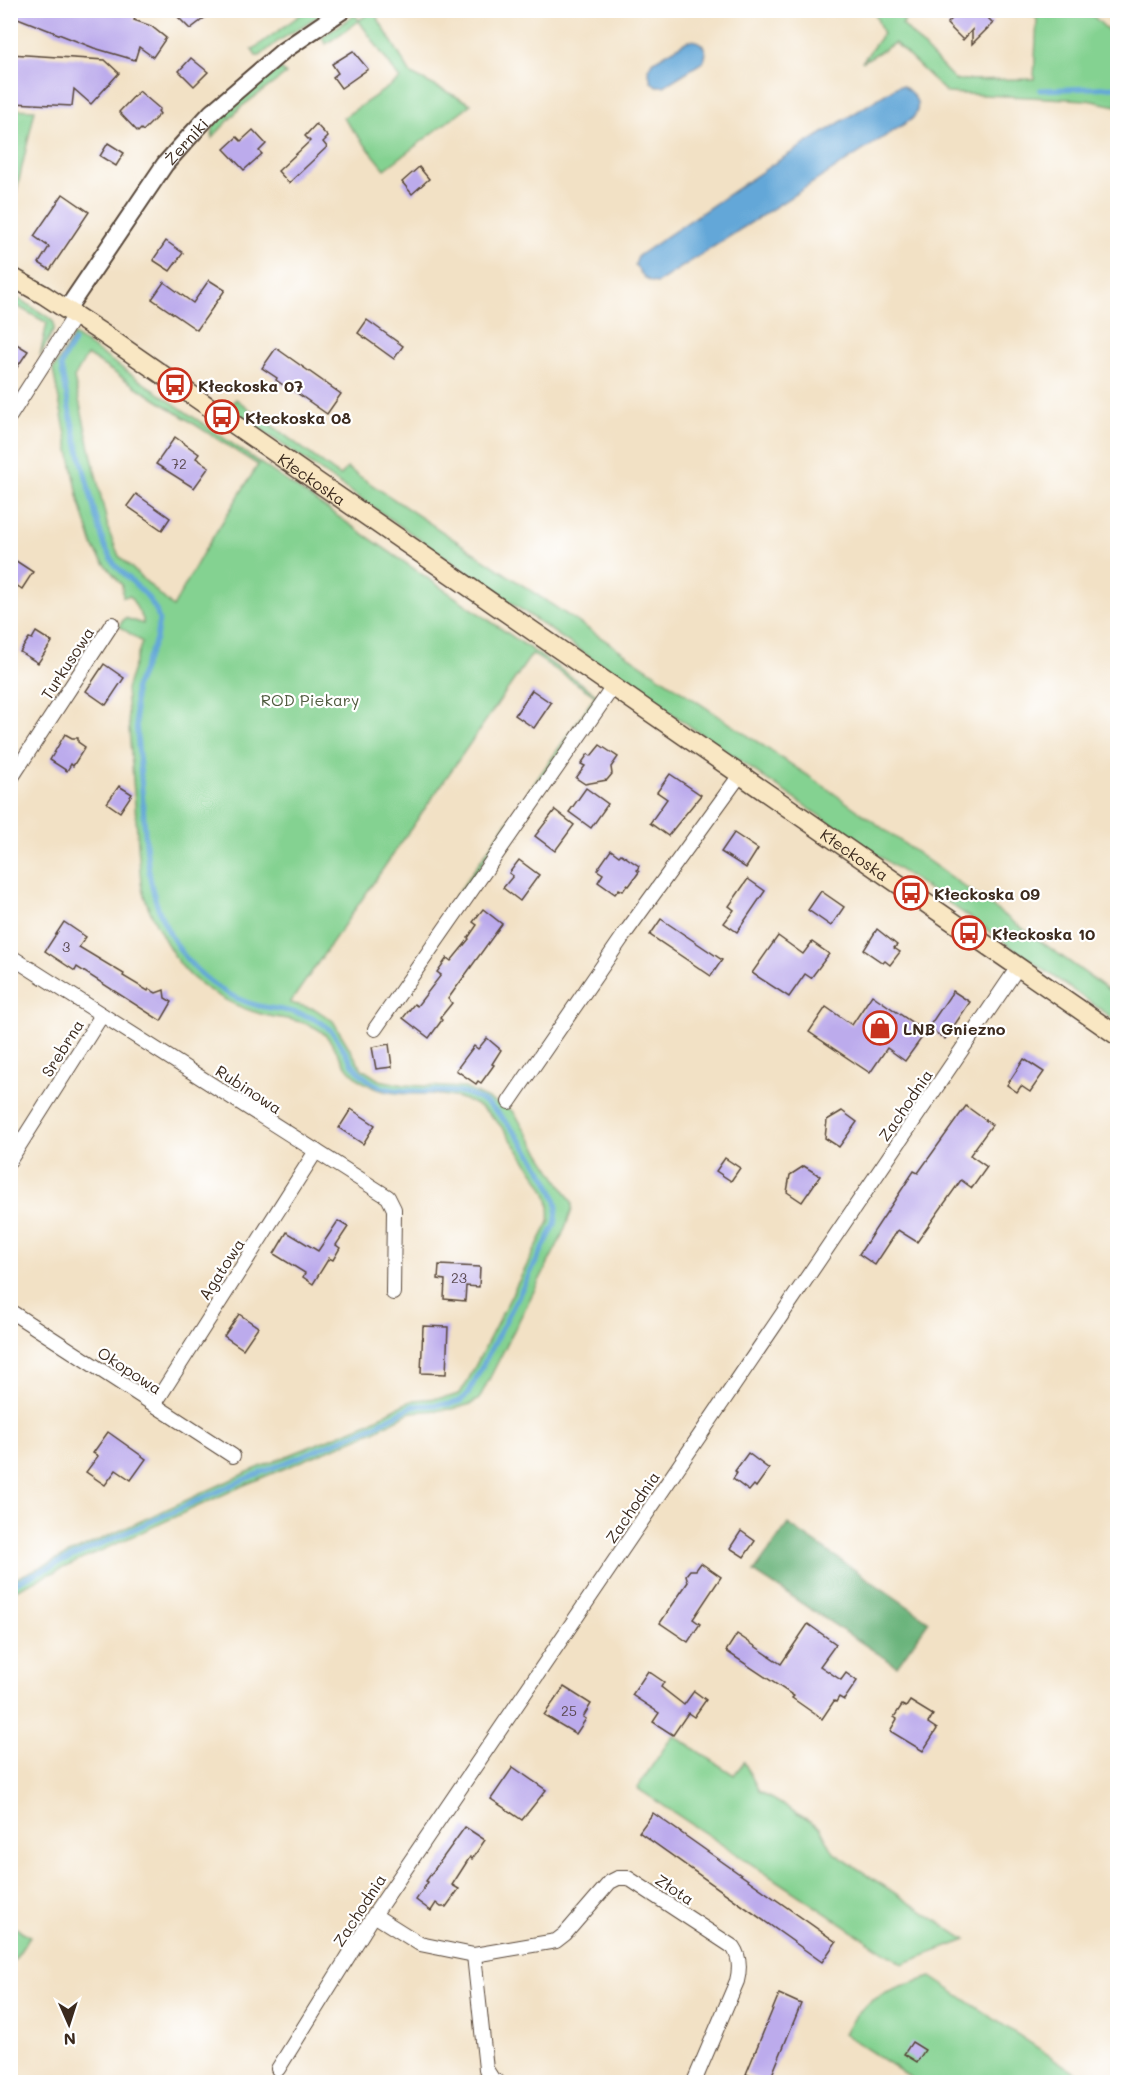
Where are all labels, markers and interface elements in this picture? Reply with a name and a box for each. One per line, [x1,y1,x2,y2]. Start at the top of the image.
street label: Żerniki [159,113,212,169]
bus stop icon: Kłeckoska 07 [157,367,193,403]
place label: Kłeckoska 07 [198,375,303,396]
bus stop icon: Kłeckoska 08 [204,399,240,435]
place label: Kłeckoska 08 [245,407,351,428]
street label: Kłeckoska [274,448,350,509]
house number: 72 [171,454,187,473]
street label: Turkusowa [36,623,98,703]
park label: ROD Piekary [261,689,359,710]
street label: Kłeckoska [817,823,893,885]
bus stop icon: Kłeckoska 09 [893,875,929,911]
place label: Kłeckoska 09 [934,883,1040,904]
bus stop icon: Kłeckoska 10 [951,915,987,951]
place label: Kłeckoska 10 [992,923,1095,944]
house number: 3 [62,937,70,956]
shop icon: LNB Gniezno [862,1010,898,1046]
street label: Srebrna [36,1015,88,1081]
place label: LNB Gniezno [903,1018,1006,1039]
street label: Rubinowa [212,1060,286,1118]
street label: Zachodnia [873,1065,937,1145]
street label: Agatowa [193,1234,249,1304]
house number: 23 [451,1268,467,1287]
street label: Okopowa [94,1341,166,1399]
street label: Zachodnia [600,1467,664,1547]
house number: 25 [561,1701,577,1720]
street label: Złota [652,1869,698,1909]
street label: Zachodnia [328,1870,390,1950]
north arrow [39,1994,99,2054]
text: N [63,2029,76,2050]

